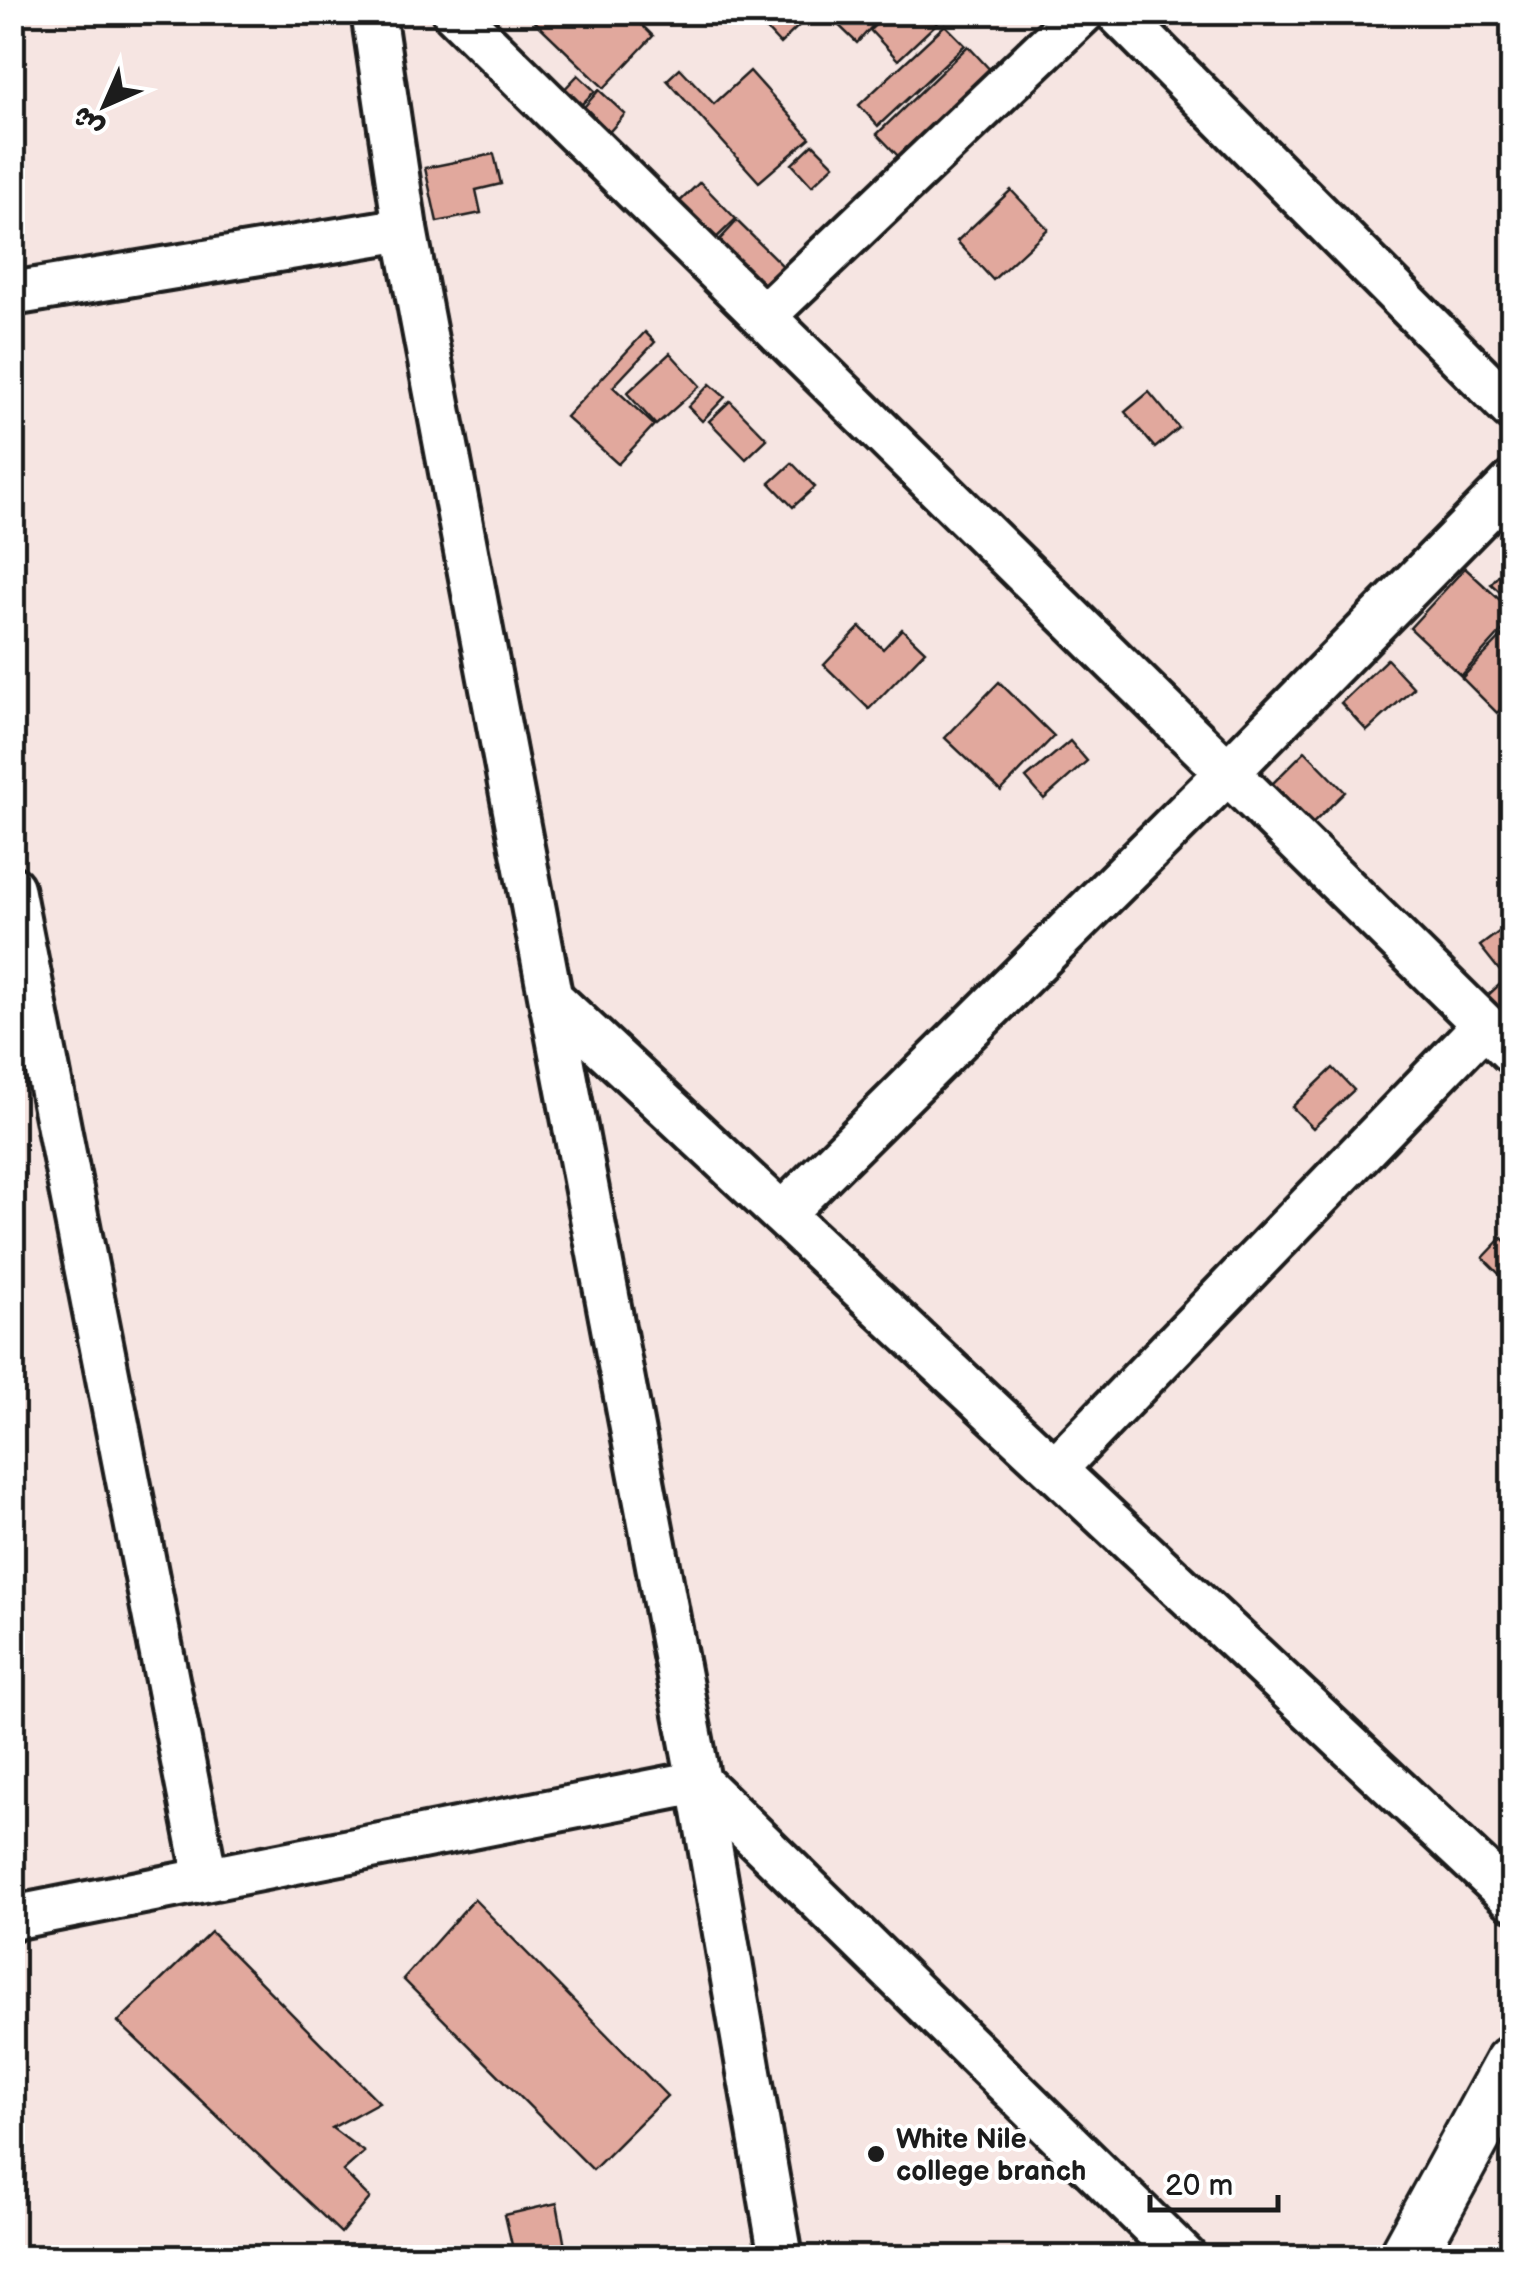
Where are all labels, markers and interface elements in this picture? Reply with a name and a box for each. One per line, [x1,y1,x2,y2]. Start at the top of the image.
north arrow [55,55,155,155]
text: ش [66,99,111,144]
place label: White Nile college branch [896,2123,1086,2188]
marker: White Nile college branch [865,2143,887,2165]
scale bar [1150,2150,1278,2212]
text: 20 m [1165,2168,1233,2204]

